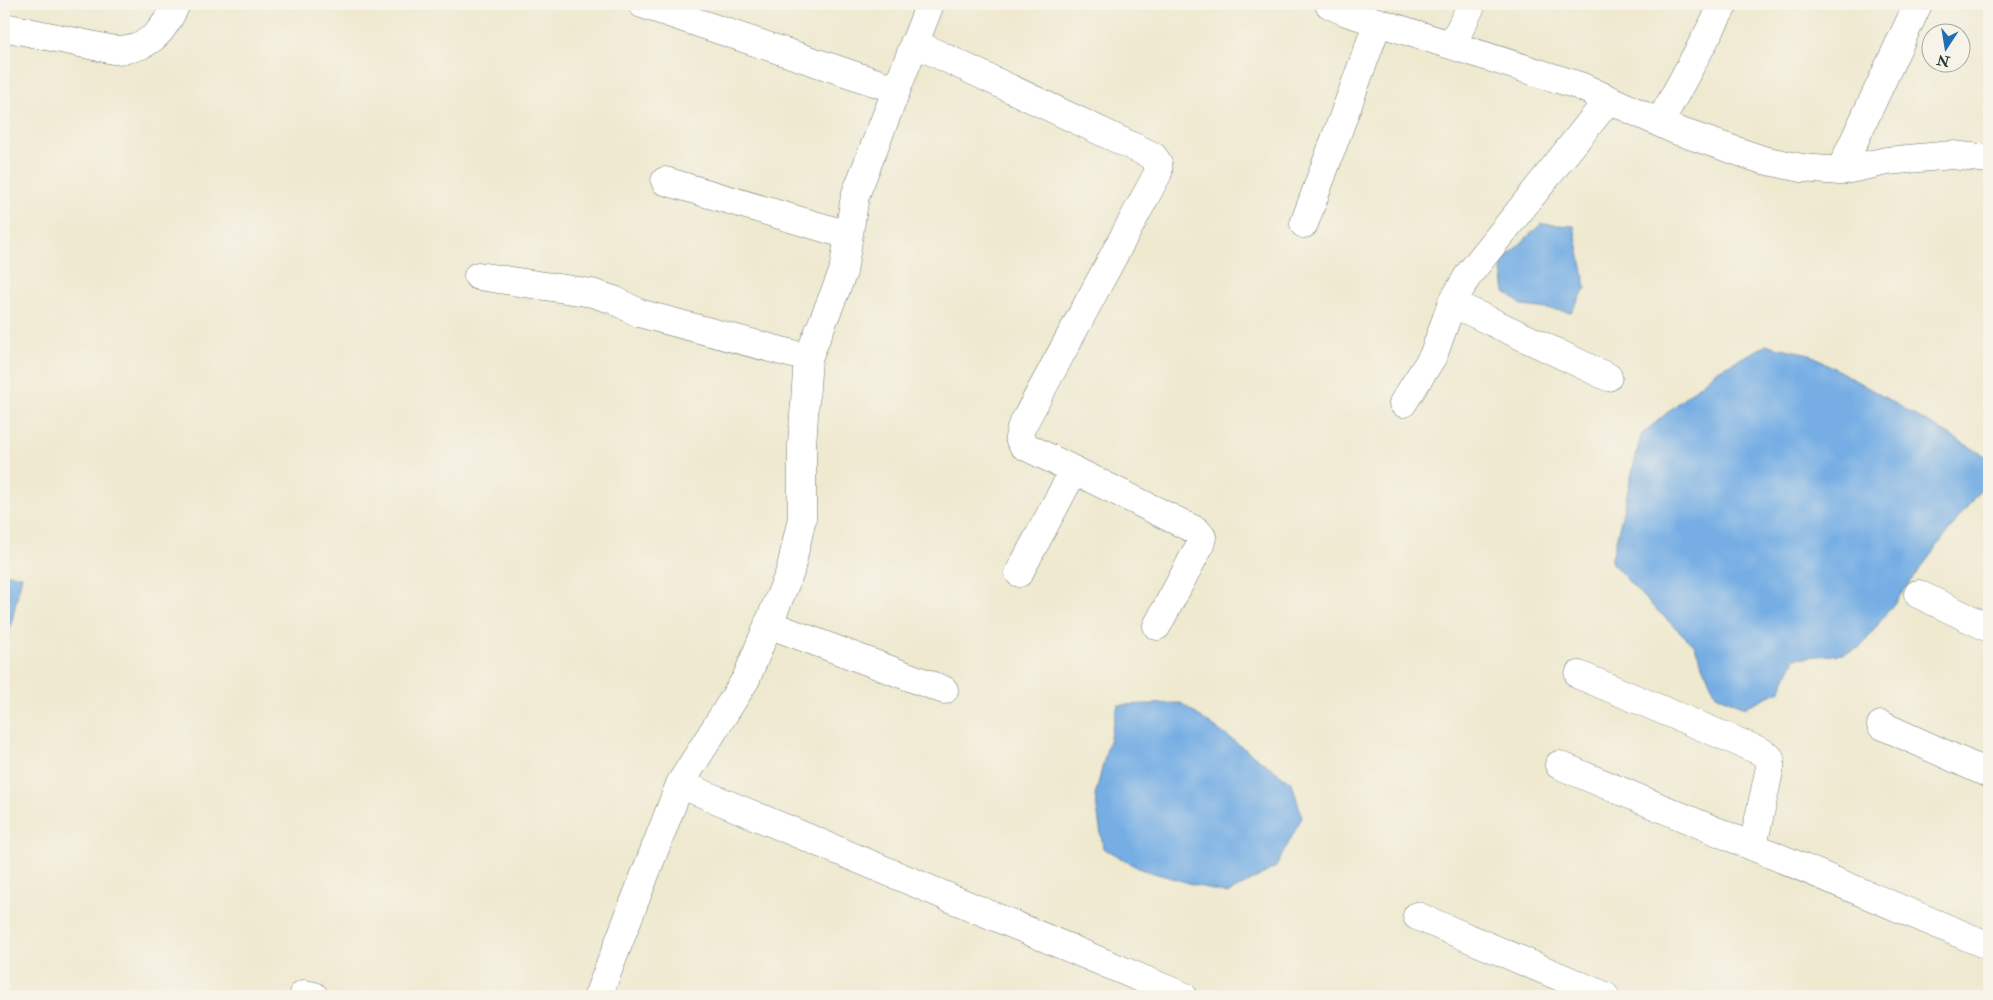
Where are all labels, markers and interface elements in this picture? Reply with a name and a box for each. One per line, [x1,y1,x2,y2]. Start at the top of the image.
north arrow [1920,22,1970,72]
text: N [1935,51,1952,70]

